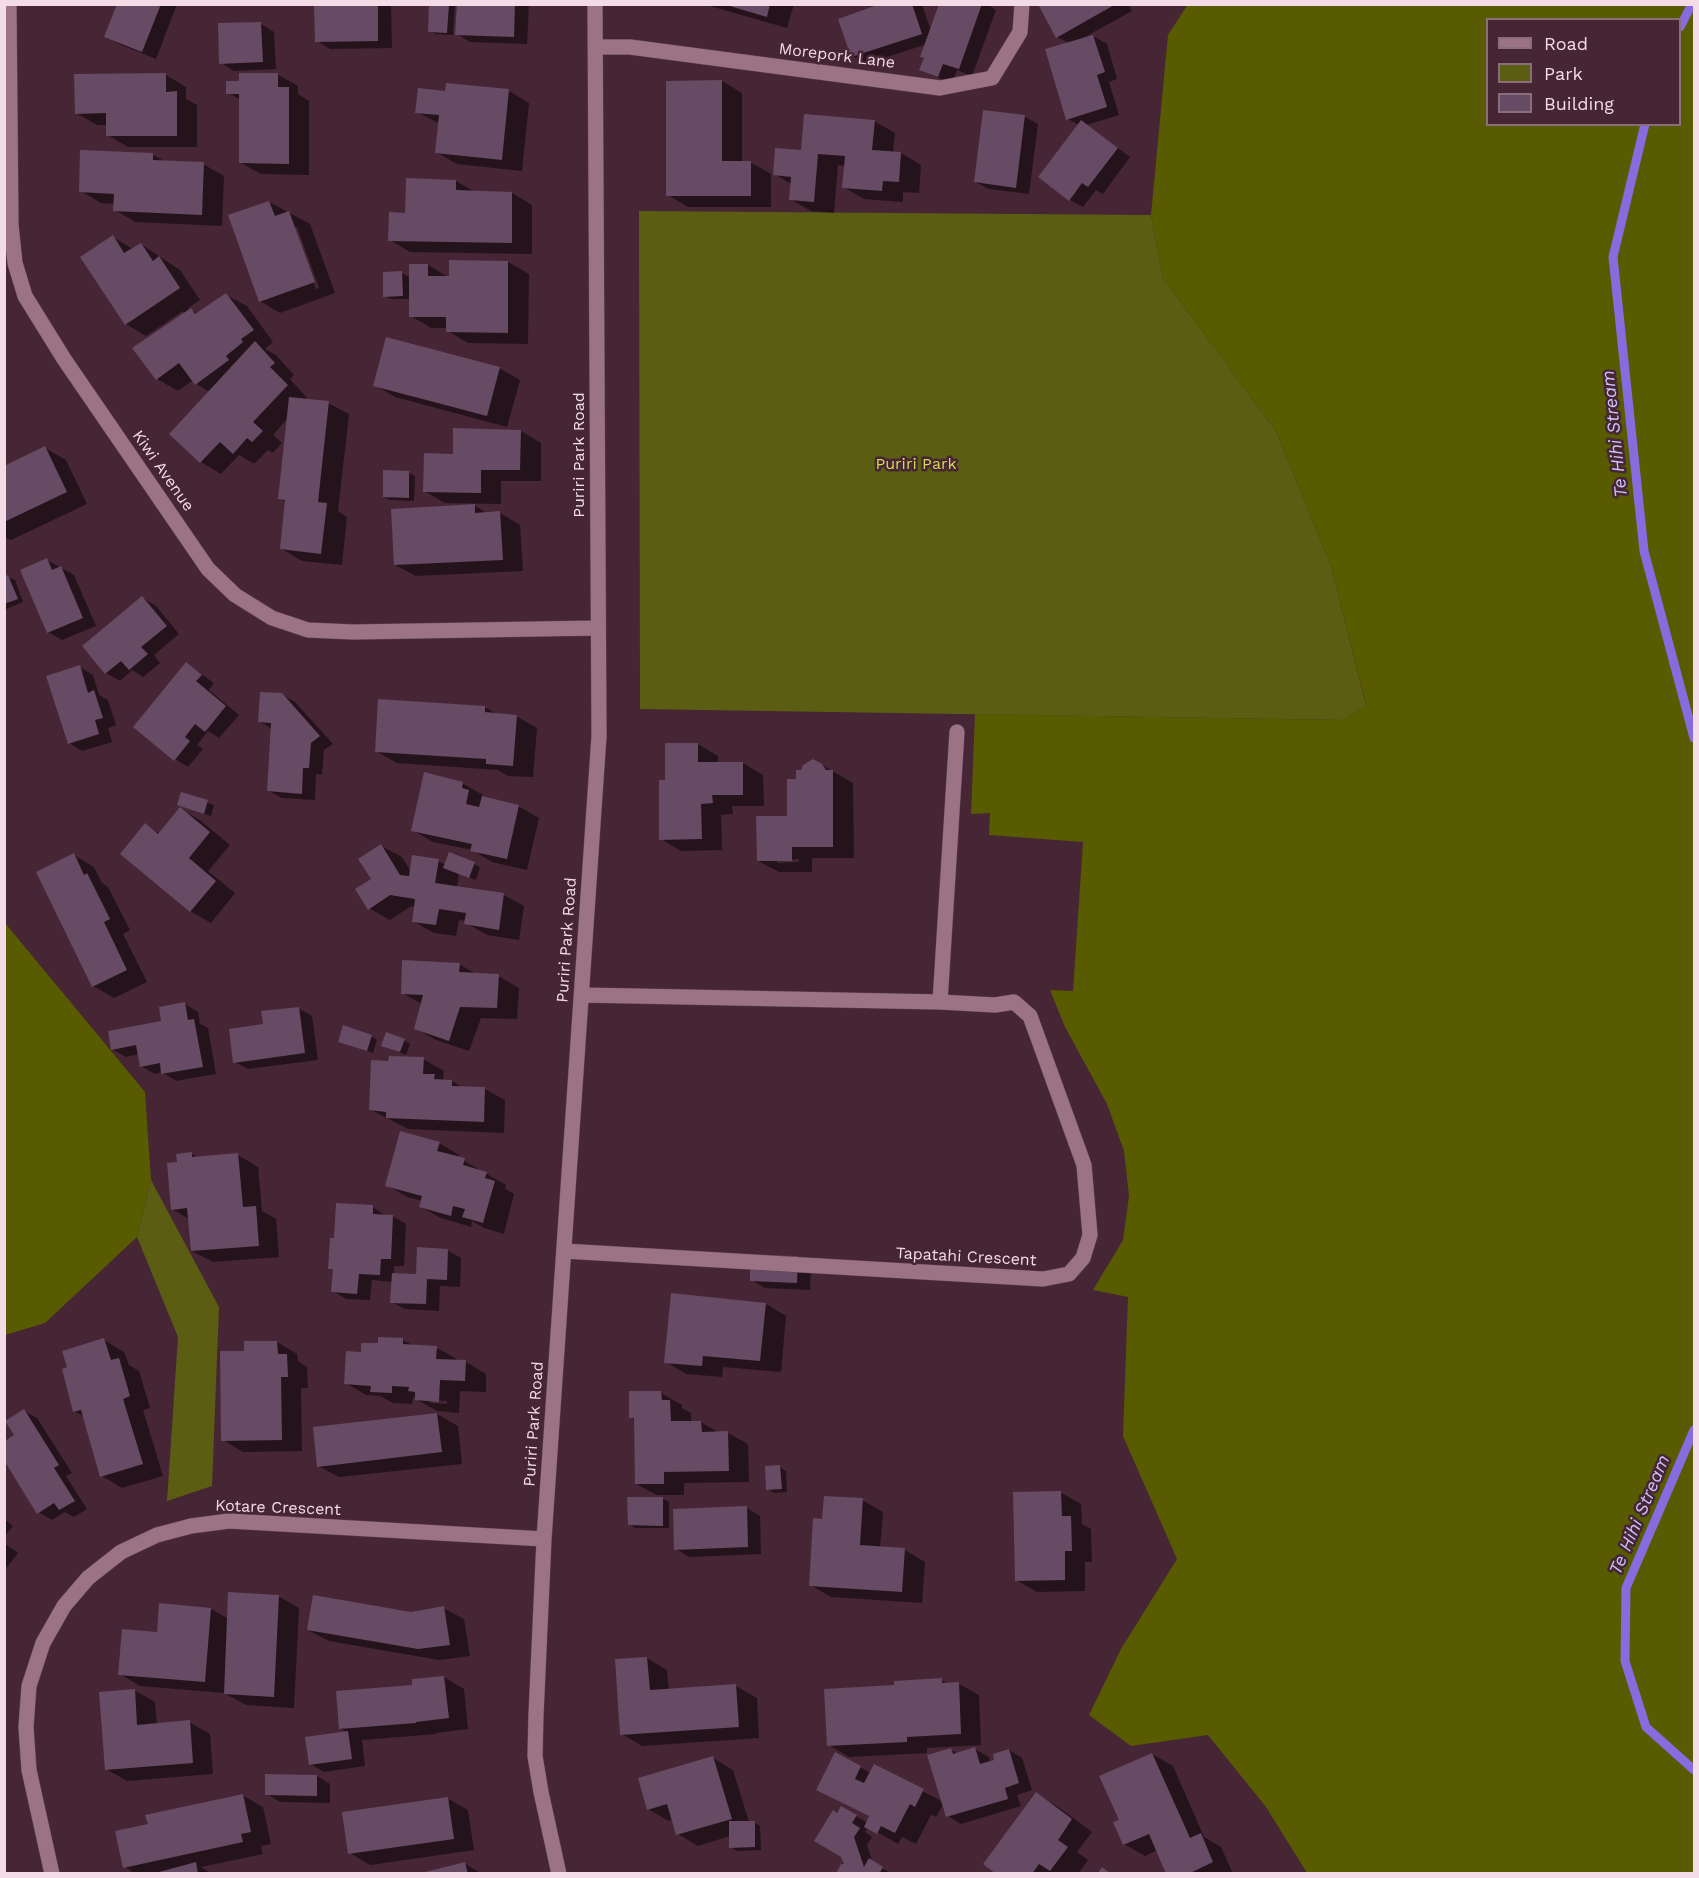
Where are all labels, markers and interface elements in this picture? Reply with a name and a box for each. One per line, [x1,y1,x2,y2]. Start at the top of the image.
legend [1486,18,1681,126]
text: Road [1544,33,1588,54]
street label: Morepork Lane [778,39,896,73]
text: Park [1544,63,1583,84]
text: Building [1544,93,1614,114]
water label: Te Hihi Stream [1598,369,1632,499]
street label: Puriri Park Road [569,392,589,518]
street label: Kiwi Avenue [128,427,198,515]
park label: Puriri Park [875,454,957,474]
street label: Puriri Park Road [553,877,581,1003]
street label: Tapatahi Crescent [895,1244,1037,1270]
street label: Puriri Park Road [520,1361,548,1487]
water label: Te Hihi Stream [1605,1452,1675,1578]
street label: Kotare Crescent [215,1496,341,1520]

